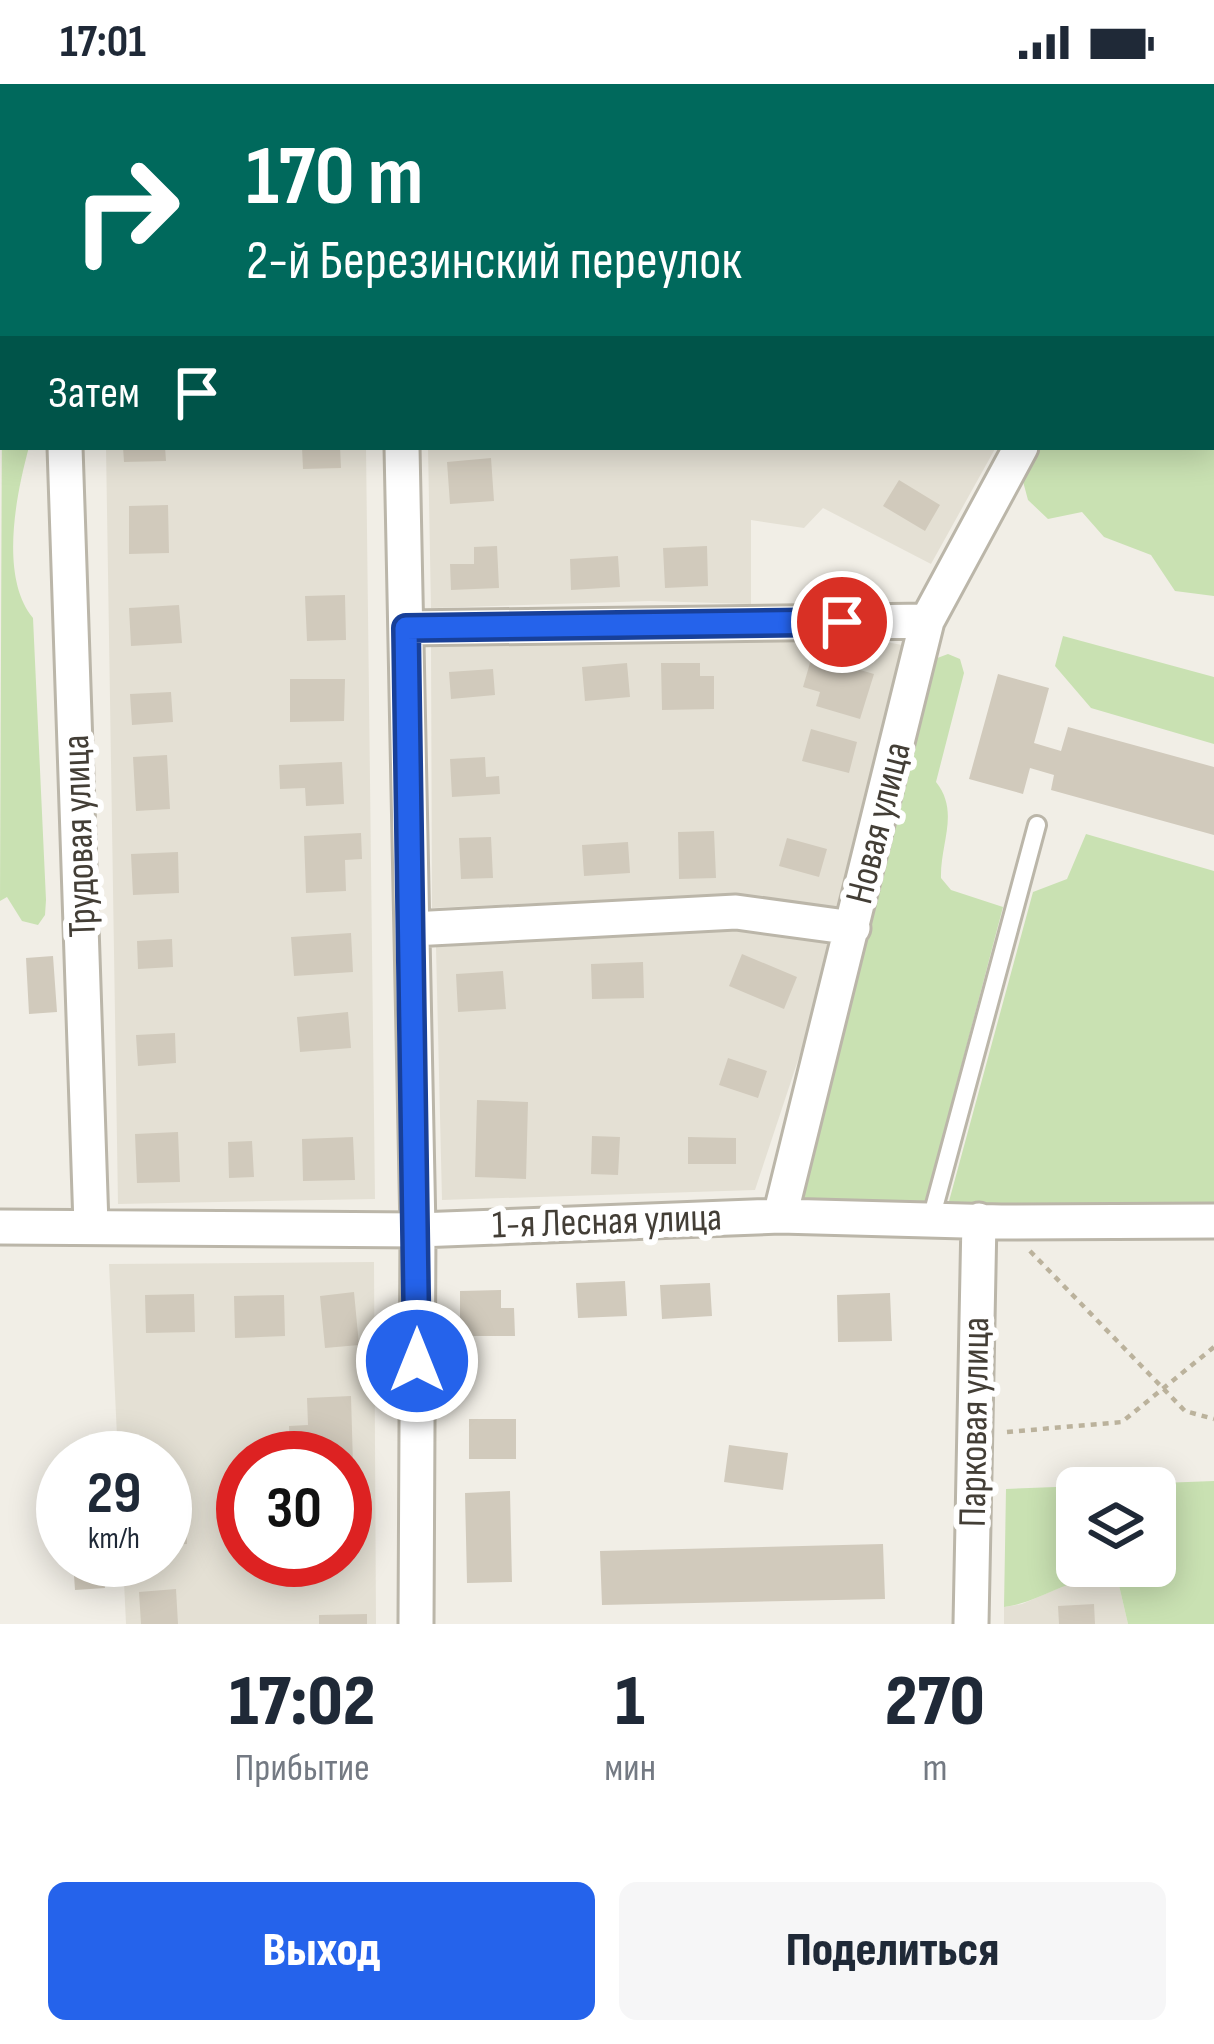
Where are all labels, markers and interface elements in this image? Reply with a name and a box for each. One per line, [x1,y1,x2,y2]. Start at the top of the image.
text: 17:01 [60,15,146,70]
text: 170 m [246,127,423,228]
icon: right [48,132,204,288]
text: 2-й Березинский переулок [246,229,742,294]
icon: arrive [164,360,230,426]
text: Затем [48,366,140,421]
pin [791,571,893,673]
icon: arrive [809,589,875,655]
street label: Трудовая улица [53,734,107,938]
street label: Новая улица [836,737,922,909]
street label: 1-я Лесная улица [491,1195,723,1249]
position arrow [354,1298,480,1424]
street label: Парковая улица [950,1317,1000,1527]
speed limit sign: 30 [216,1431,372,1587]
text: 29 [87,1458,141,1530]
map controls [1056,1467,1176,1587]
button: layers [1056,1467,1176,1587]
text: km/h [88,1521,140,1557]
text: 17:02 [229,1659,375,1746]
text: 1 [615,1659,645,1746]
text: 270 [885,1659,985,1746]
text: Прибытие [235,1745,370,1792]
text: мин [604,1745,656,1792]
text: m [922,1745,947,1792]
button: Выход [48,1882,595,2020]
button: Поделиться [619,1882,1166,2020]

